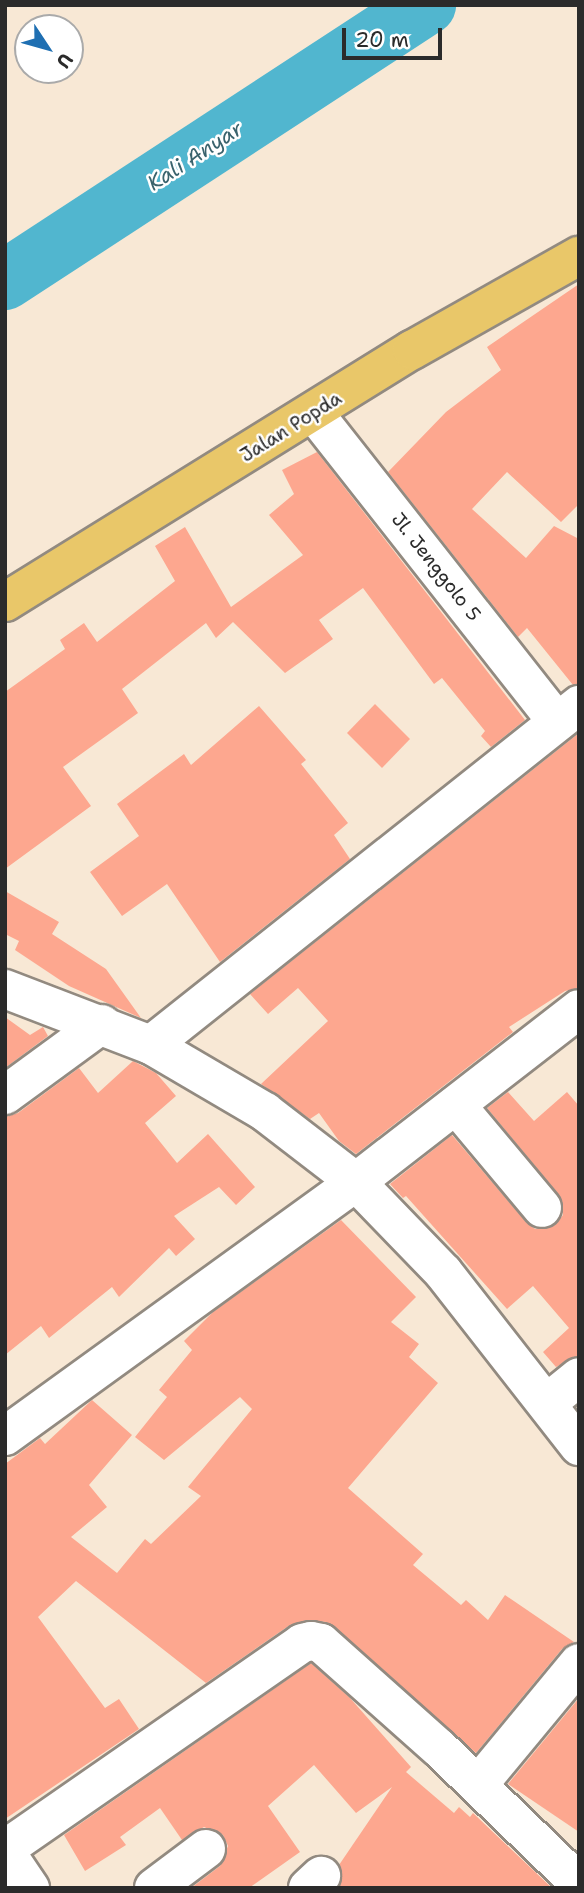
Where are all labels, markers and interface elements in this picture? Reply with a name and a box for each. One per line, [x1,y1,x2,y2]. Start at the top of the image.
north arrow [14,14,84,84]
scale bar [346,14,446,58]
text: 20 m [355,26,409,54]
text: U [51,48,79,73]
water label: Kali Anyar [143,116,247,196]
street label: Jalan Popda [236,387,346,467]
street label: Jl. Jenggolo 5 [387,508,485,626]

